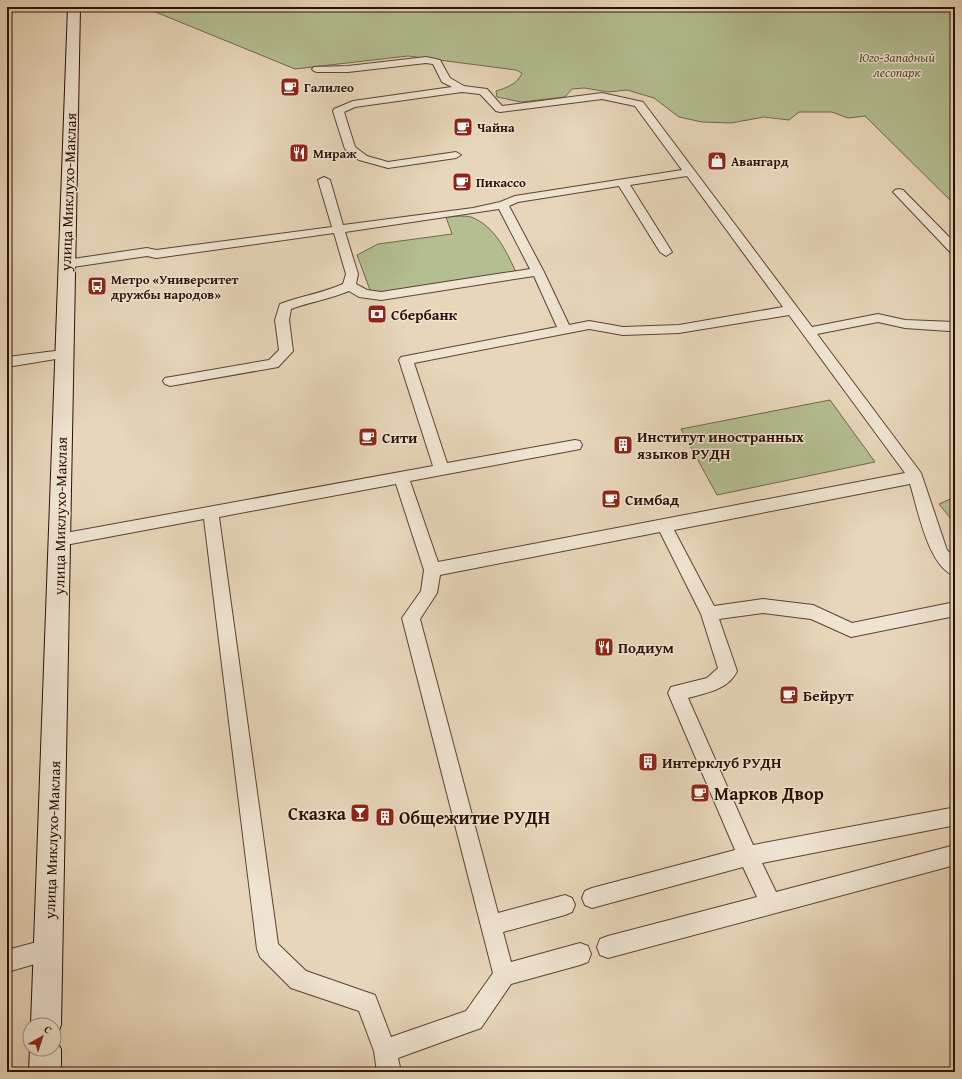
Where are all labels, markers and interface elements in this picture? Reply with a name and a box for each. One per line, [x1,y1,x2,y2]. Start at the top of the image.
park label: Юго-Западный лесопарк [859,48,935,82]
cafe icon: Галилео [279,76,301,98]
place label: Галилео [304,78,354,97]
street label: улица Миклухо-Маклая [55,112,81,273]
cafe icon: Чайна [452,116,474,138]
place label: Чайна [477,118,515,137]
restaurant icon: Мираж [288,142,310,164]
place label: Мираж [313,144,357,163]
shop icon: Авангард [706,150,728,172]
place label: Авангард [731,152,789,171]
cafe icon: Пикассо [451,171,473,193]
place label: Пикассо [476,173,526,192]
place label: Метро «Университет дружбы народов» [111,270,239,304]
bus stop icon: Метро «Университет дружбы народов» [86,275,108,297]
bank icon: Сбербанк [366,303,388,325]
place label: Сбербанк [391,304,458,325]
cafe icon: Сити [357,426,379,448]
place label: Институт иностранных языков РУДН [636,426,804,464]
place label: Сити [382,427,418,448]
building icon: Институт иностранных языков РУДН [612,434,634,456]
street label: улица Миклухо-Маклая [48,436,72,596]
cafe icon: Симбад [600,488,622,510]
place label: Симбад [625,489,679,510]
restaurant icon: Подиум [593,636,615,658]
place label: Подиум [618,637,674,658]
cafe icon: Бейрут [778,684,800,706]
place label: Бейрут [803,685,854,706]
building icon: Интерклуб РУДН [637,751,659,773]
place label: Интерклуб РУДН [662,752,781,773]
street label: улица Миклухо-Маклая [39,760,65,921]
place label: Марков Двор [714,780,824,807]
cafe icon: Марков Двор [689,782,711,804]
place label: Сказка [288,800,347,827]
bar icon: Сказка [349,802,371,824]
place label: Общежитие РУДН [399,804,550,831]
building icon: Общежитие РУДН [374,806,396,828]
north arrow [22,1017,62,1057]
text: С [41,1021,56,1037]

